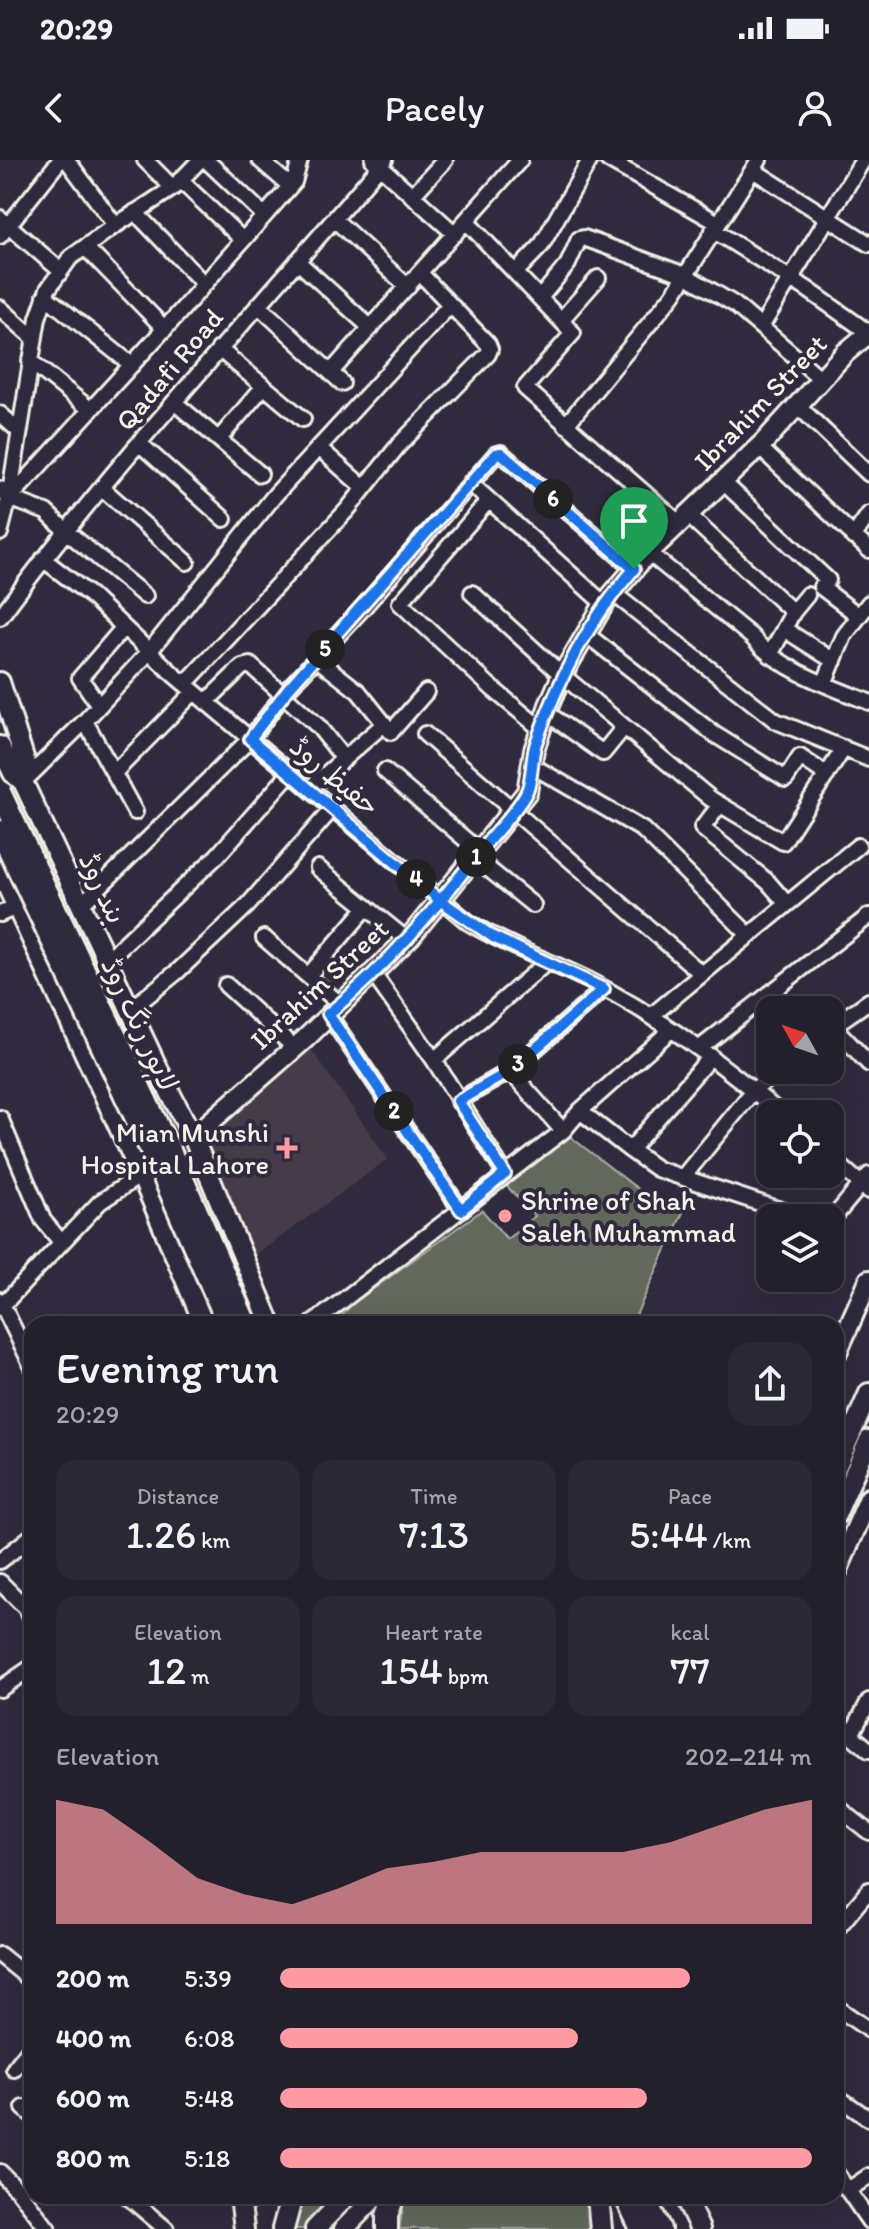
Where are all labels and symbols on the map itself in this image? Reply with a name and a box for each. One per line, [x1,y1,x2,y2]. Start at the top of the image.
street label: Qadafi Road [108,300,231,437]
street label: Ibrahim Street [686,327,834,477]
pin: 6 [533,479,573,519]
pin [600,487,668,569]
pin: 5 [305,629,345,669]
street label: حفیظ روڈ [283,729,387,823]
pin: 1 [456,837,496,877]
street label: بند روڈ [71,847,134,929]
pin: 4 [396,859,436,899]
street label: Ibrahim Street [243,911,395,1057]
street label: لاہور رنگ روڈ [91,952,186,1098]
north arrow [756,996,844,1084]
pin: 3 [498,1044,538,1084]
pin: 2 [374,1091,414,1131]
place label: Mian Munshi Hospital Lahore [81,1115,269,1181]
marker: Mian Munshi Hospital Lahore [276,1137,298,1159]
place label: Shrine of Shah Saleh Muhammad [521,1183,736,1249]
marker: Shrine of Shah Saleh Muhammad [496,1207,514,1225]

